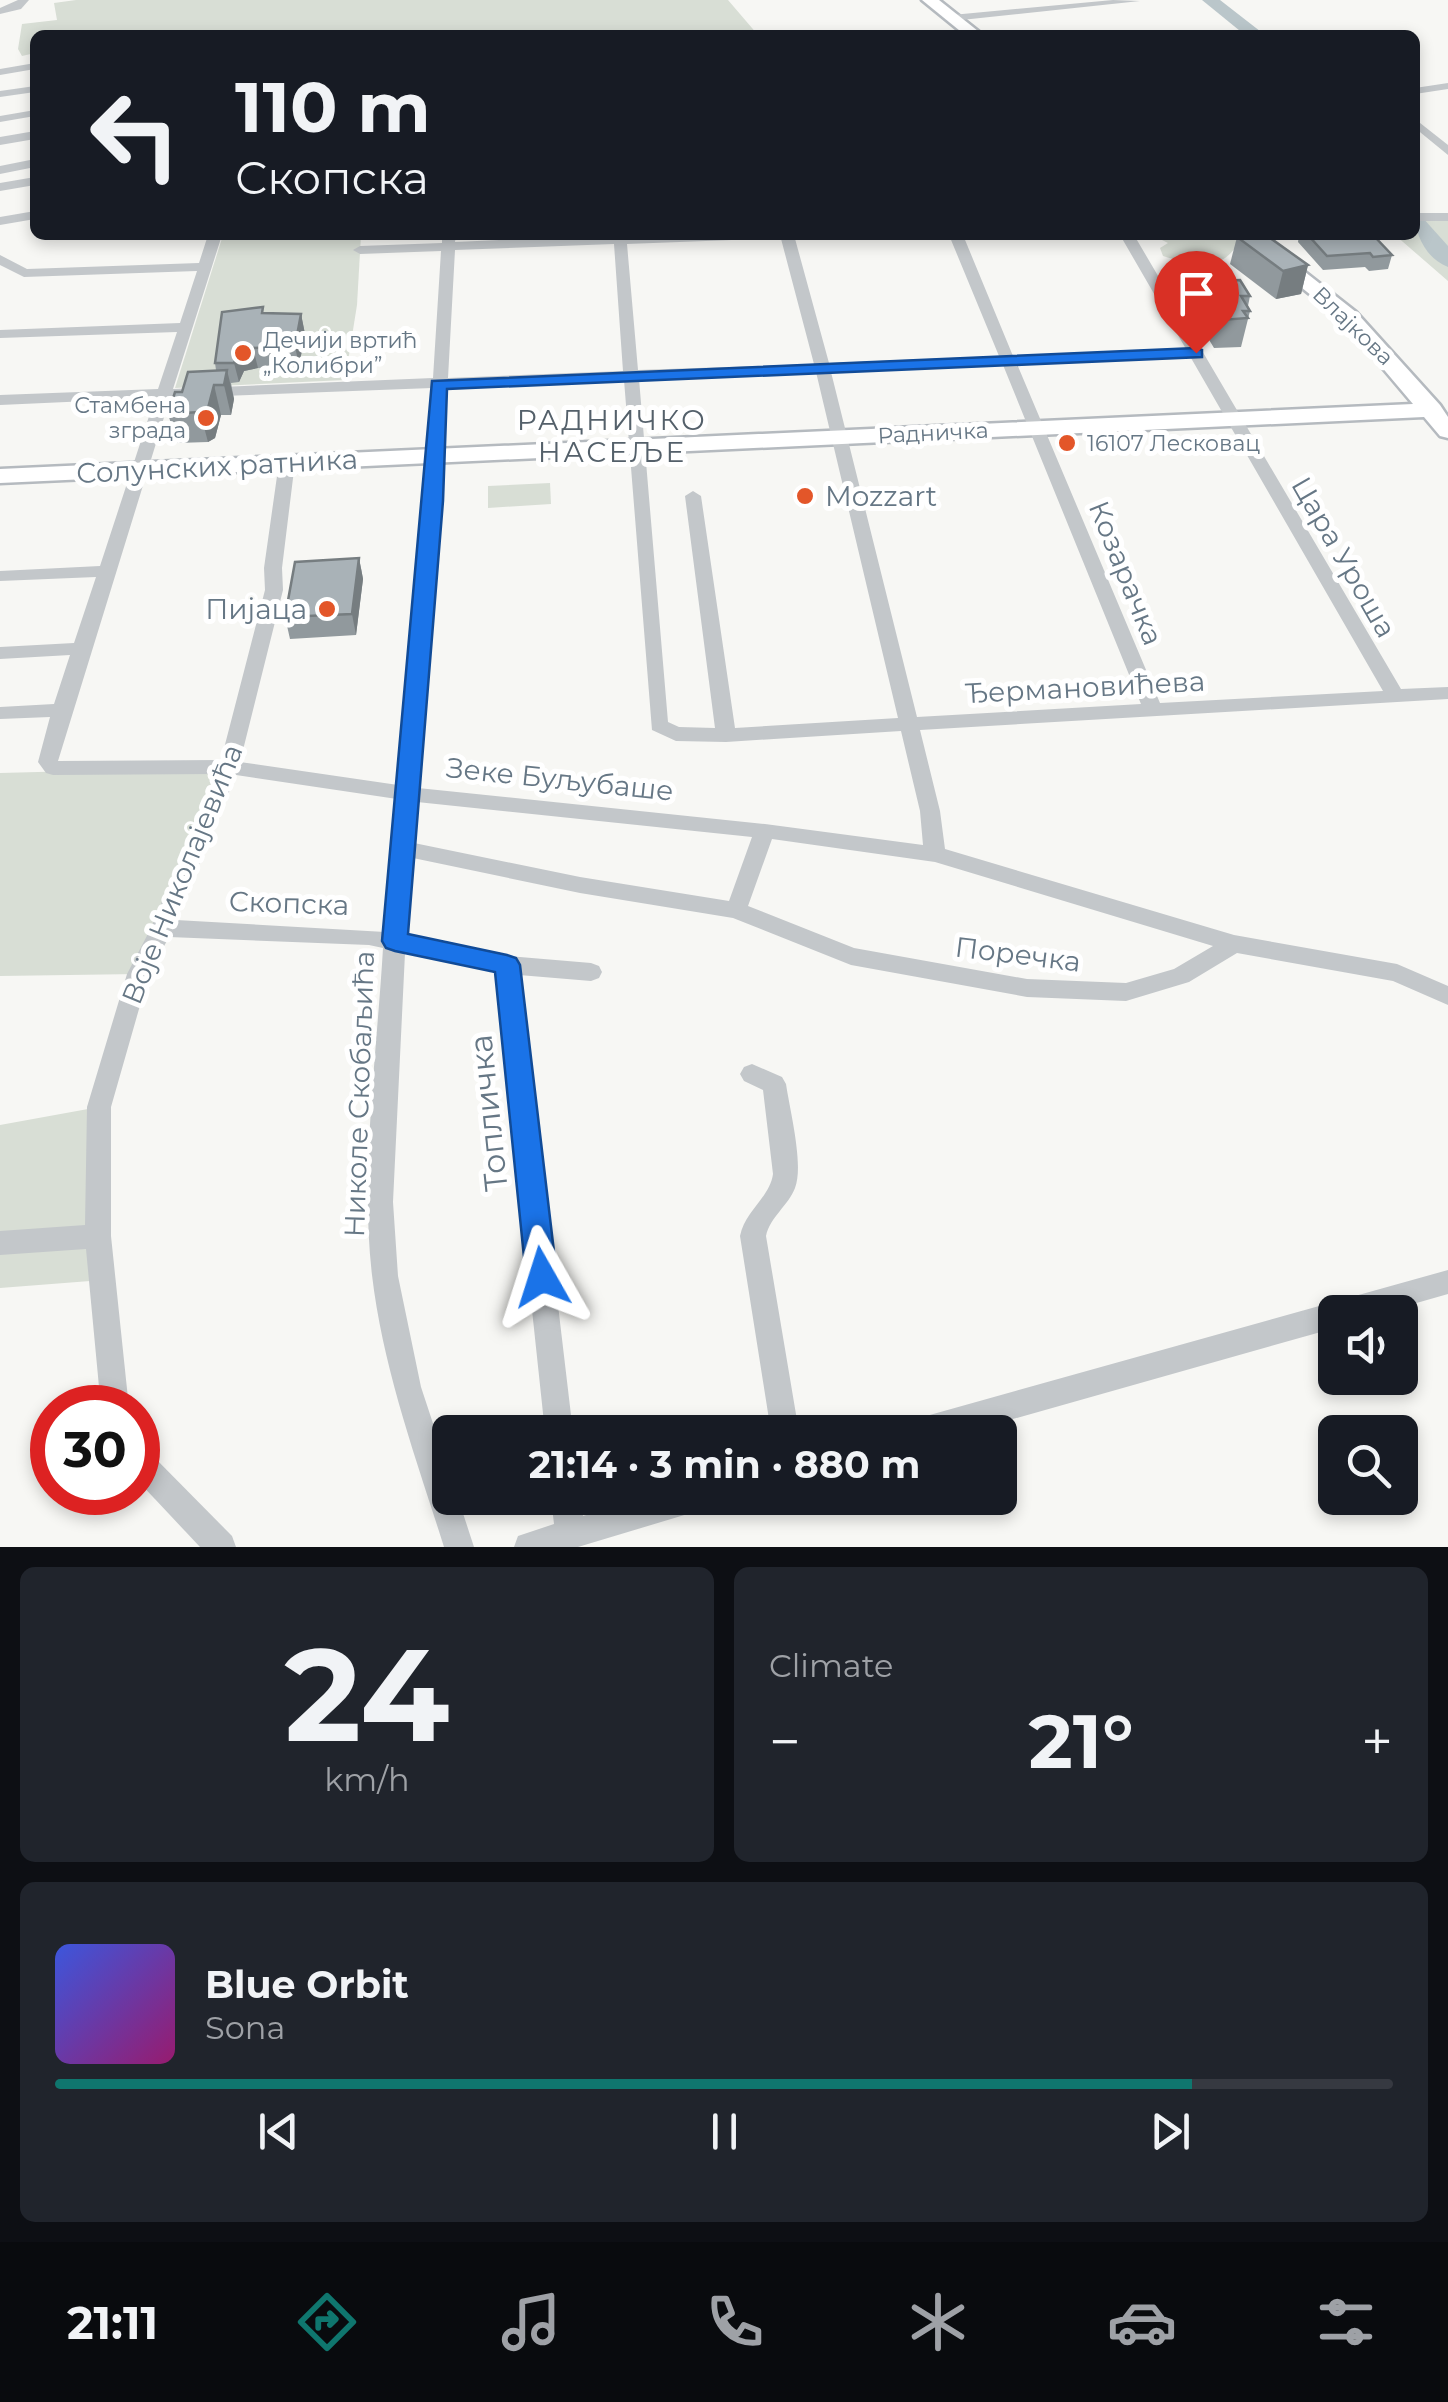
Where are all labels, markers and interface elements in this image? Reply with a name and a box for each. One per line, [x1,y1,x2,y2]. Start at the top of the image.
text: 110 m [235,64,431,150]
icon: left [70,70,200,200]
text: Скопска [235,150,429,205]
pin [1154,251,1239,354]
icon: arrive [1169,266,1224,321]
street label: Влајкова [1307,281,1399,371]
place label: Дечији вртић „Колибри” [263,327,417,379]
marker: Дечији вртић „Колибри” [232,342,254,364]
place label: Стамбена зграда [74,392,186,444]
district label: РАДНИЧКО НАСЕЉЕ [517,403,707,469]
marker: Стамбена зграда [195,407,217,429]
street label: Радничка [877,417,989,449]
place label: 16107 Лесковац [1087,430,1260,457]
marker: 16107 Лесковац [1056,432,1078,454]
street label: Солунских ратника [75,442,359,490]
street label: Цара Уроша [1284,471,1404,643]
place label: Mozzart [825,479,937,513]
marker: Mozzart [794,485,816,507]
street label: Козарачка [1082,496,1170,650]
place label: Пијаца [205,592,307,626]
marker: Пијаца [316,598,338,620]
street label: Ђермановићева [964,664,1206,710]
street label: Воје Николајевића [114,739,250,1009]
street label: Зеке Буљубаше [445,750,675,808]
street label: Скопска [228,884,350,922]
street label: Поречка [953,929,1083,979]
street label: Николе Скобаљића [337,950,381,1238]
street label: Топличка [460,1033,516,1193]
position arrow [490,1225,594,1329]
map controls [1318,1295,1418,1515]
button: sound [1318,1295,1418,1395]
speed limit sign: 30 [30,1385,160,1515]
button: search [1318,1415,1418,1515]
text: 21:14 · 3 min · 880 m [529,1441,920,1488]
text: 24 [285,1615,449,1774]
text: Climate [769,1646,893,1685]
text: 21° [1028,1695,1134,1787]
text: − [769,1708,801,1775]
text: + [1361,1708,1393,1775]
text: km/h [324,1760,410,1799]
text: Blue Orbit [205,1961,409,2008]
text: Sona [205,2008,285,2047]
icon: previous [251,2104,306,2159]
icon: pause [697,2104,752,2159]
icon: next [1143,2104,1198,2159]
icon: directions [292,2287,362,2357]
icon: music [496,2287,566,2357]
icon: phone [700,2287,770,2357]
icon: climate [903,2287,973,2357]
icon: car [1107,2287,1177,2357]
icon: filters [1311,2287,1381,2357]
text: 21:11 [67,2295,158,2350]

